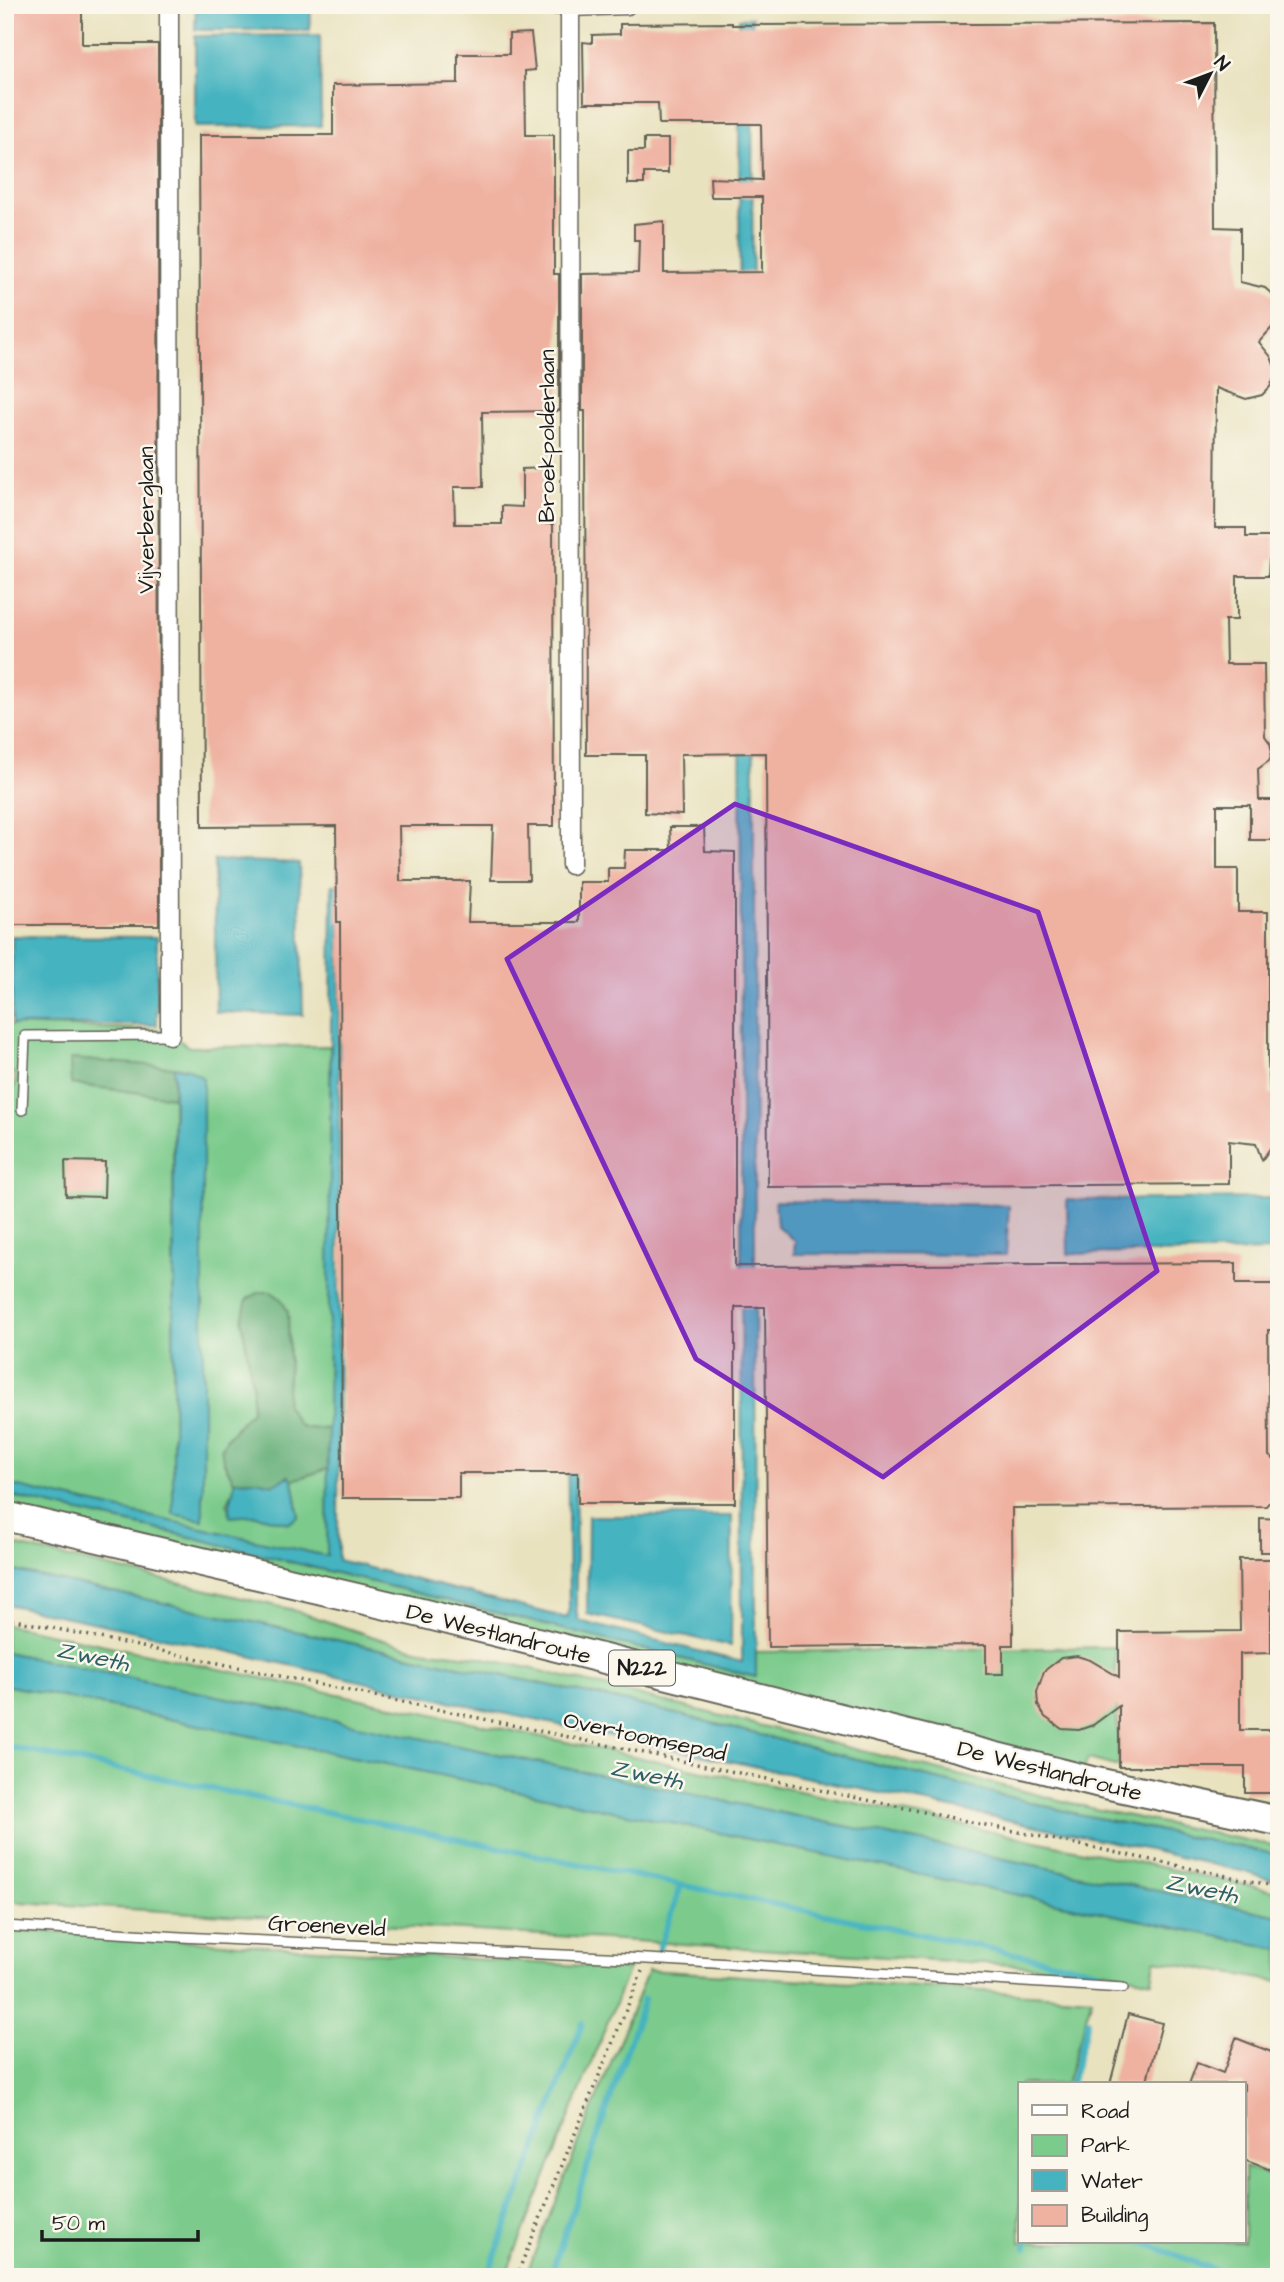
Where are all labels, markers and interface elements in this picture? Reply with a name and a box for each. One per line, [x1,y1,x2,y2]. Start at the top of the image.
north arrow [1176,38,1246,108]
text: N [1207,50,1236,77]
street label: Broekpolderlaan [531,349,563,523]
street label: Vijverberglaan [130,446,163,594]
street label: De Westlandroute [403,1596,594,1672]
water label: Zweth [54,1633,133,1681]
road number: N222 [609,1650,675,1686]
street label: Overtoomsepad [560,1704,729,1770]
street label: De Westlandroute [954,1733,1145,1809]
water label: Zweth [608,1751,687,1799]
water label: Zweth [1163,1865,1242,1913]
street label: Groeneveld [267,1907,387,1945]
legend [1018,2082,1246,2244]
text: Road [1081,2097,1129,2126]
text: Park [1081,2131,1130,2160]
text: Water [1081,2167,1143,2196]
scale bar [42,2198,198,2242]
text: Building [1081,2201,1149,2232]
text: 50 m [52,2209,106,2238]

